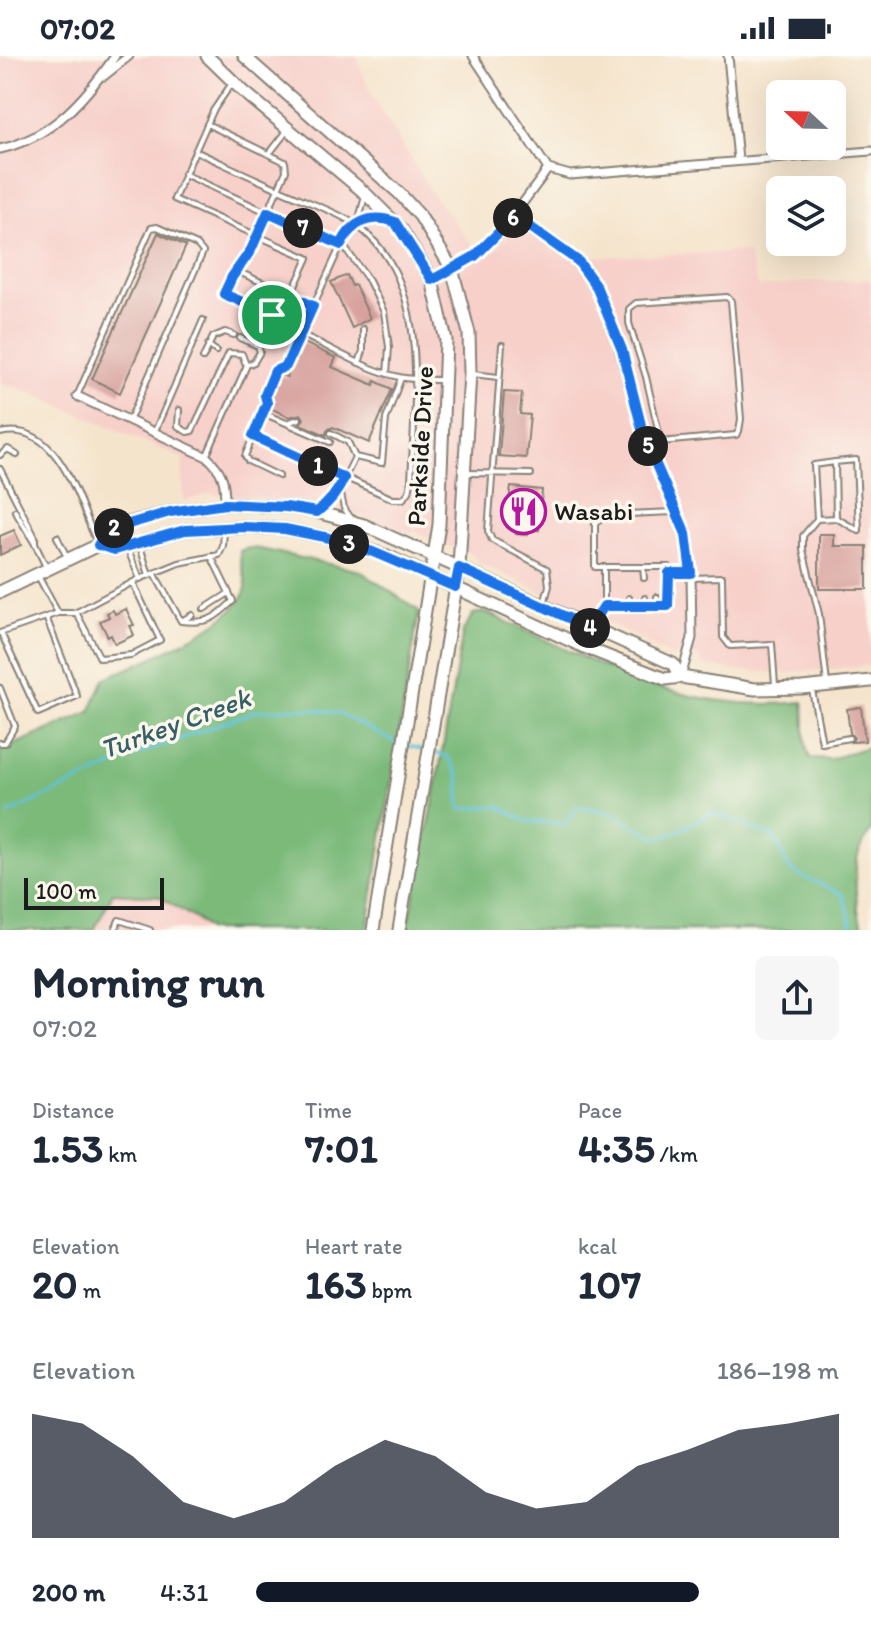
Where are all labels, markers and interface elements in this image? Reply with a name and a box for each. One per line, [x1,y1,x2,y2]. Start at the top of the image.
text: 07:02 [40,10,115,47]
north arrow [766,80,846,160]
map controls [766,80,846,256]
button: layers [766,176,846,256]
pin: 6 [493,198,533,238]
text: 6 [507,204,519,231]
pin: 7 [283,208,323,248]
text: 7 [298,214,308,241]
pin [238,281,306,349]
icon: arrive [250,293,294,337]
street label: Parkside Drive [400,365,440,527]
pin: 5 [628,426,668,466]
text: 5 [642,432,654,459]
pin: 1 [298,446,338,486]
text: 1 [313,452,323,479]
restaurant icon: Wasabi [499,487,547,535]
place label: Wasabi [554,495,633,527]
pin: 2 [94,508,134,548]
text: 2 [108,514,120,541]
pin: 3 [329,524,369,564]
text: 3 [343,530,355,557]
pin: 4 [570,608,610,648]
text: 4 [583,614,597,641]
water label: Turkey Creek [95,680,256,766]
scale bar [24,874,164,910]
text: 100 m [36,878,97,905]
text: Morning run [32,955,265,1008]
button: share [755,956,839,1040]
text: 07:02 [32,1012,97,1044]
text: Distance [32,1097,114,1124]
text: Time [305,1097,352,1124]
text: Pace [578,1097,622,1124]
text: 1.53 [32,1124,103,1172]
text: 7:01 [305,1124,378,1172]
text: 4:35 [578,1124,655,1172]
text: km [103,1141,137,1168]
text: /km [655,1141,698,1168]
text: Elevation [32,1233,119,1260]
text: Heart rate [305,1233,402,1260]
text: kcal [578,1233,617,1260]
text: 20 [32,1260,78,1308]
text: 163 [305,1260,367,1308]
text: 107 [578,1260,641,1308]
text: m [78,1277,101,1304]
text: bpm [367,1277,412,1304]
text: Elevation [32,1354,135,1386]
text: 186–198 m [717,1354,839,1386]
text: 200 m [32,1576,105,1608]
text: 4:31 [160,1576,208,1608]

